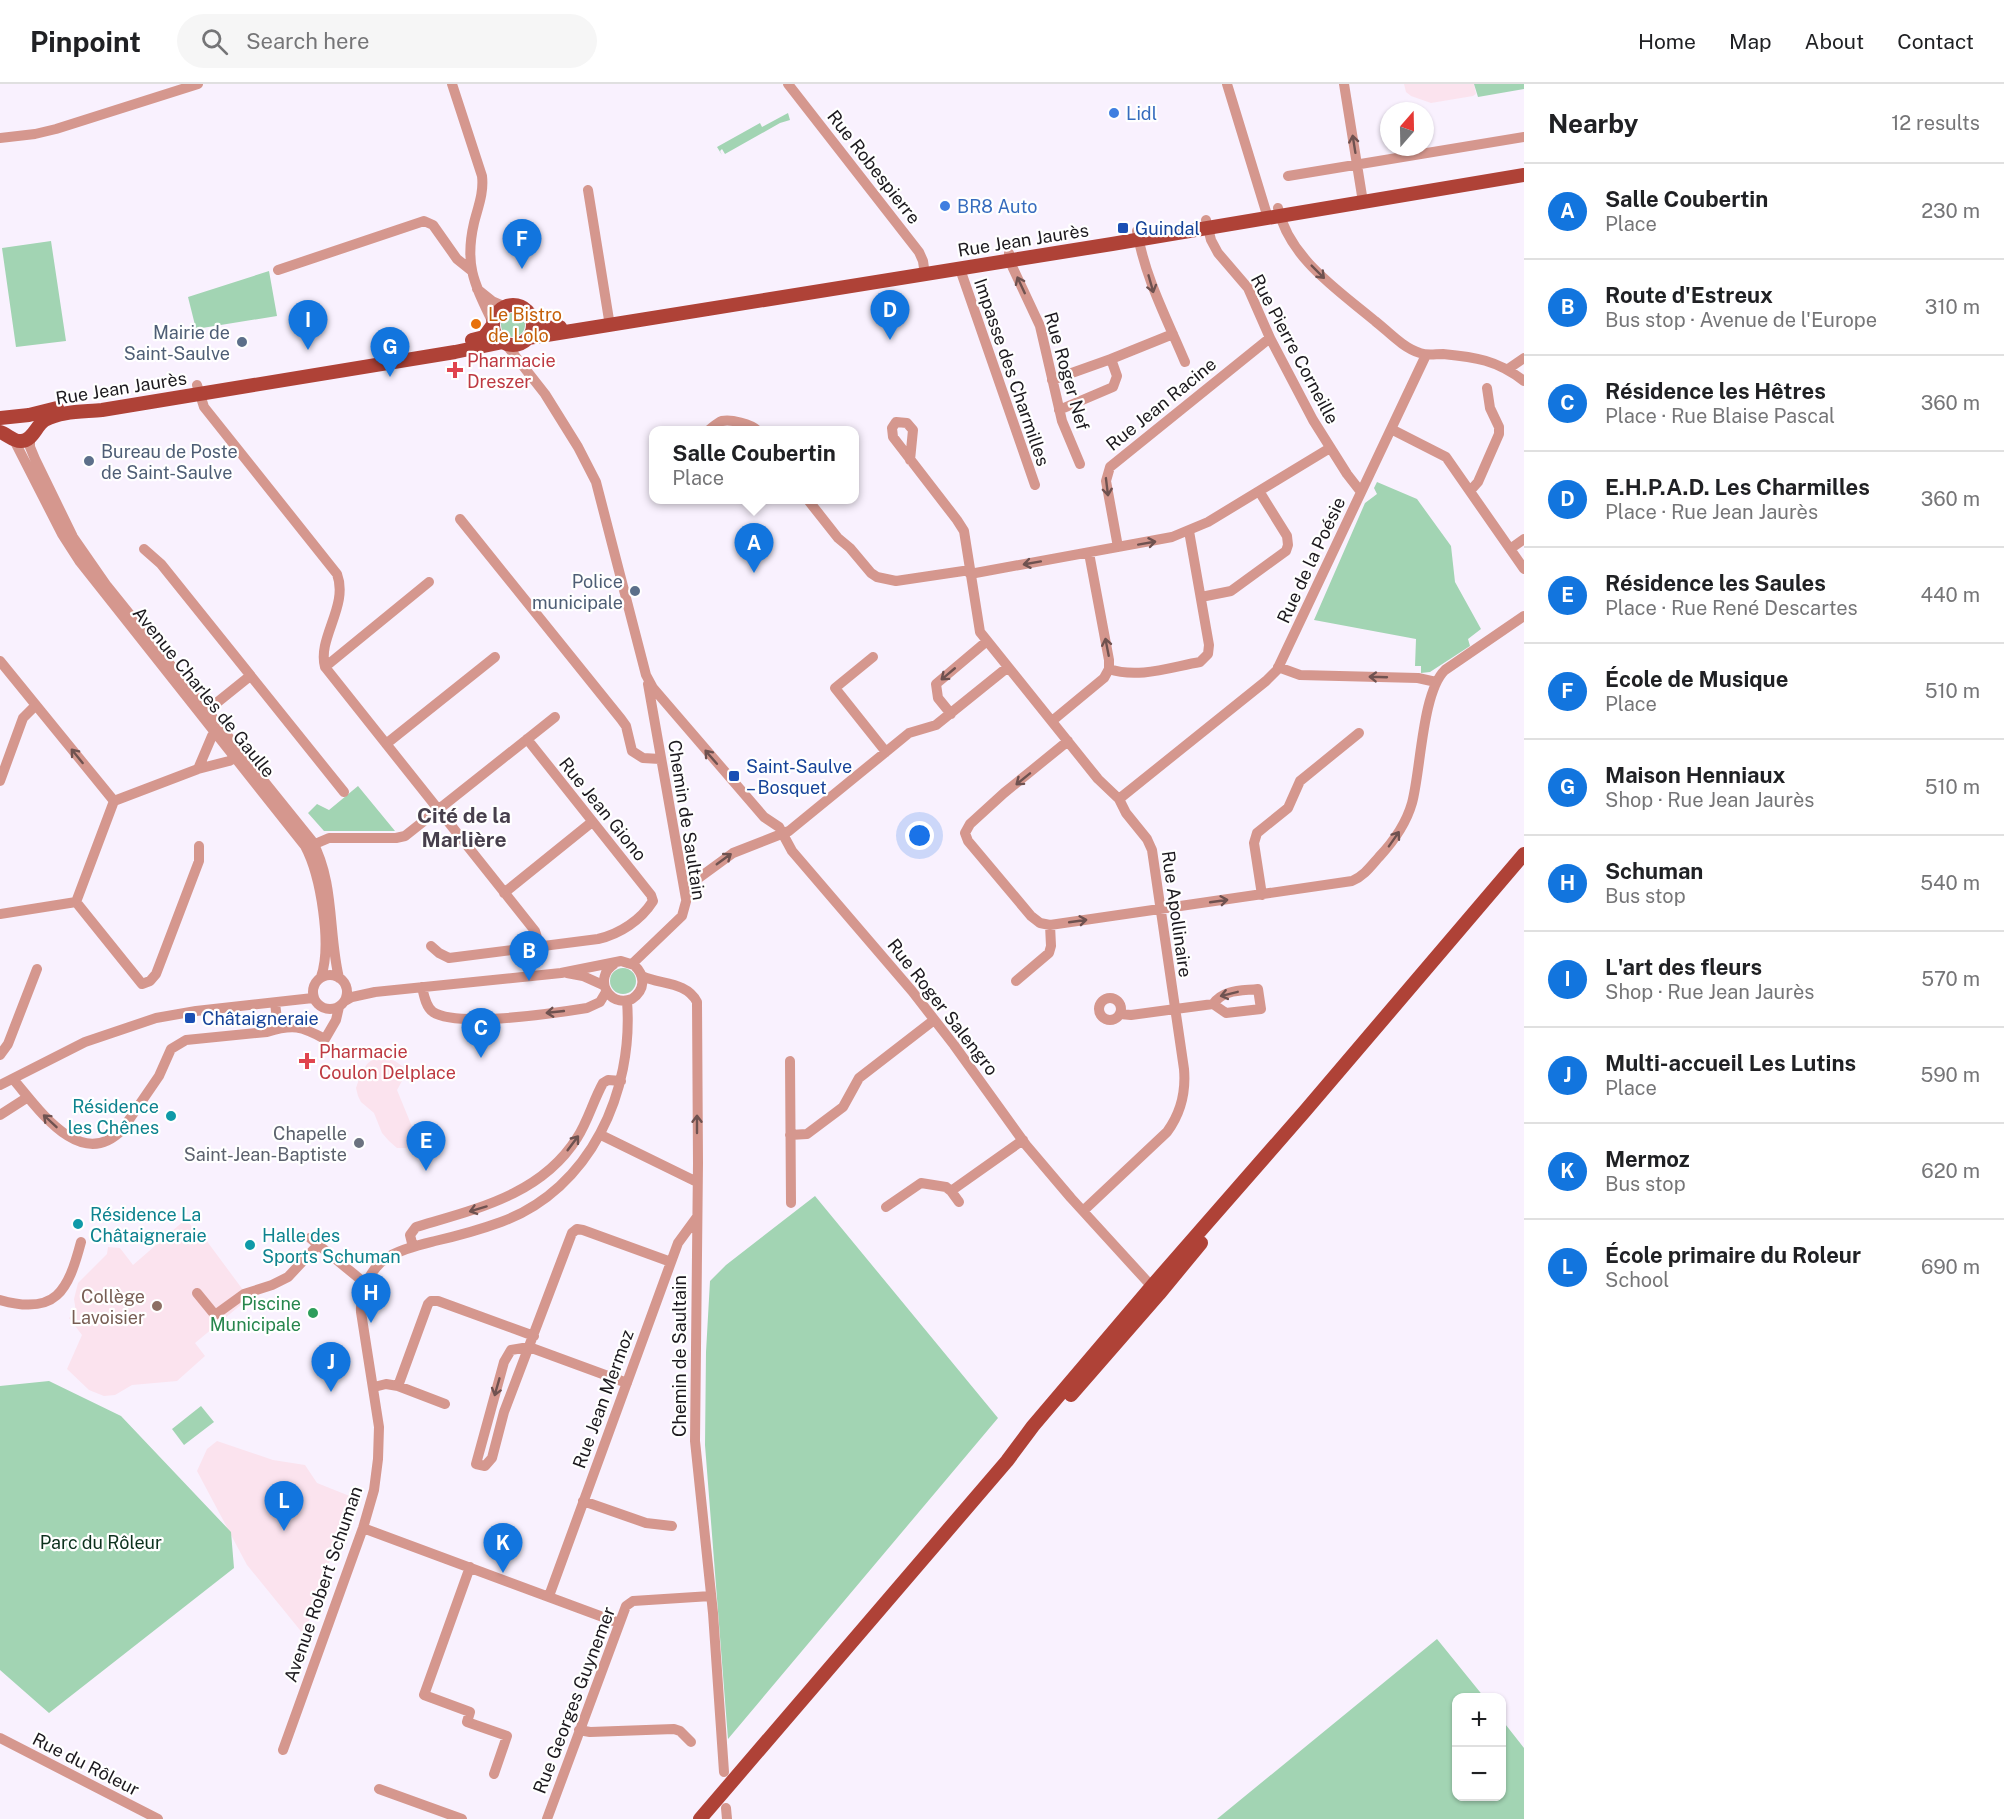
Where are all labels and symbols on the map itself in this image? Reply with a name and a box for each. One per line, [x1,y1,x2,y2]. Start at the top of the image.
north arrow [1380,102,1434,156]
place label: Lidl [1126,103,1157,124]
street label: Rue Robespierre [823,106,925,228]
marker: Lidl [1107,106,1121,120]
one-way arrow [1348,135,1359,154]
place label: BR8 Auto [957,196,1037,217]
marker: BR8 Auto [938,199,952,213]
place label: Guindal [1135,218,1200,239]
street label: Rue Jean Jaurès [956,219,1090,261]
pin: F [502,220,542,269]
marker: Guindal [1116,221,1130,235]
one-way arrow [1310,264,1325,279]
street label: Rue Pierre Corneille [1247,271,1343,427]
one-way arrow [1146,274,1157,293]
street label: Impasse des Charmilles [970,275,1054,469]
one-way arrow [1014,276,1026,294]
pin: D [870,290,910,340]
pin: I [288,300,328,350]
place label: Le Bistro de Lolo [488,304,562,346]
street label: Rue Roger Nef [1040,310,1094,432]
marker: Le Bistro de Lolo [469,317,483,331]
place label: Mairie de Saint-Saulve [124,322,230,364]
pin: G [370,328,410,377]
marker: Mairie de Saint-Saulve [235,335,249,349]
place label: Pharmacie Dreszer [467,350,556,392]
street label: Rue Jean Racine [1102,353,1220,455]
marker: Pharmacie Dreszer [448,363,462,377]
street label: Rue Jean Jaurès [54,367,188,409]
place label: Bureau de Poste de Saint-Saulve [101,441,238,483]
marker: Bureau de Poste de Saint-Saulve [82,454,96,468]
one-way arrow [1102,476,1113,496]
street label: Rue de la Poésie [1273,493,1349,627]
pin: A [734,524,774,573]
one-way arrow [1137,537,1156,548]
one-way arrow [1022,558,1042,569]
place label: Police municipale [532,571,623,613]
marker: Police municipale [628,584,642,598]
street label: Avenue Charles de Gaulle [129,602,279,782]
one-way arrow [1101,638,1112,657]
one-way arrow [940,667,956,680]
one-way arrow [1369,671,1389,683]
street label: Chemin de Saultain [664,738,710,902]
one-way arrow [71,748,84,764]
one-way arrow [704,750,718,765]
street label: Rue Jean Giono [555,753,651,865]
place label: Saint-Saulve – Bosquet [746,756,852,798]
marker: Saint-Saulve – Bosquet [727,769,741,783]
one-way arrow [1015,772,1031,785]
district label: Cité de la Marlière [417,803,511,852]
your location [905,821,934,850]
one-way arrow [1388,831,1400,847]
street label: Rue Apollinaire [1158,849,1196,979]
one-way arrow [715,853,731,866]
one-way arrow [1209,896,1229,907]
one-way arrow [1068,916,1088,927]
pin: B [510,932,548,981]
street label: Rue Roger Salengro [883,935,1003,1079]
one-way arrow [1220,988,1239,1000]
one-way arrow [546,1007,566,1018]
place label: Châtaigneraie [202,1008,319,1029]
pin: C [462,1008,500,1058]
marker: Châtaigneraie [183,1011,197,1025]
place label: Pharmacie Coulon Delplace [319,1041,456,1083]
marker: Pharmacie Coulon Delplace [300,1054,314,1068]
place label: Résidence les Chênes [68,1096,159,1138]
marker: Résidence les Chênes [164,1109,178,1123]
one-way arrow [43,1114,58,1128]
one-way arrow [692,1114,703,1134]
pin: E [406,1122,446,1171]
place label: Chapelle Saint-Jean-Baptiste [184,1123,347,1165]
marker: Chapelle Saint-Jean-Baptiste [352,1136,366,1150]
one-way arrow [566,1136,579,1152]
place label: Résidence La Châtaigneraie [90,1204,207,1246]
one-way arrow [469,1204,488,1215]
marker: Résidence La Châtaigneraie [71,1217,85,1231]
place label: Halle des Sports Schuman [262,1225,401,1267]
marker: Halle des Sports Schuman [243,1238,257,1252]
pin: H [352,1274,391,1323]
street label: Chemin de Saultain [669,1275,690,1437]
place label: Collège Lavoisier [71,1286,145,1328]
place label: Piscine Municipale [210,1293,301,1335]
marker: Collège Lavoisier [150,1299,164,1313]
marker: Piscine Municipale [306,1306,320,1320]
street label: Rue Jean Mermoz [568,1327,638,1471]
pin: J [312,1342,350,1392]
one-way arrow [491,1377,502,1396]
pin: L [264,1482,304,1531]
street label: Avenue Robert Schuman [280,1483,366,1685]
pin: K [484,1524,522,1573]
park label: Parc du Rôleur [40,1532,162,1553]
street label: Rue Georges Guynemer [529,1604,619,1796]
street label: Rue du Rôleur [29,1728,143,1800]

